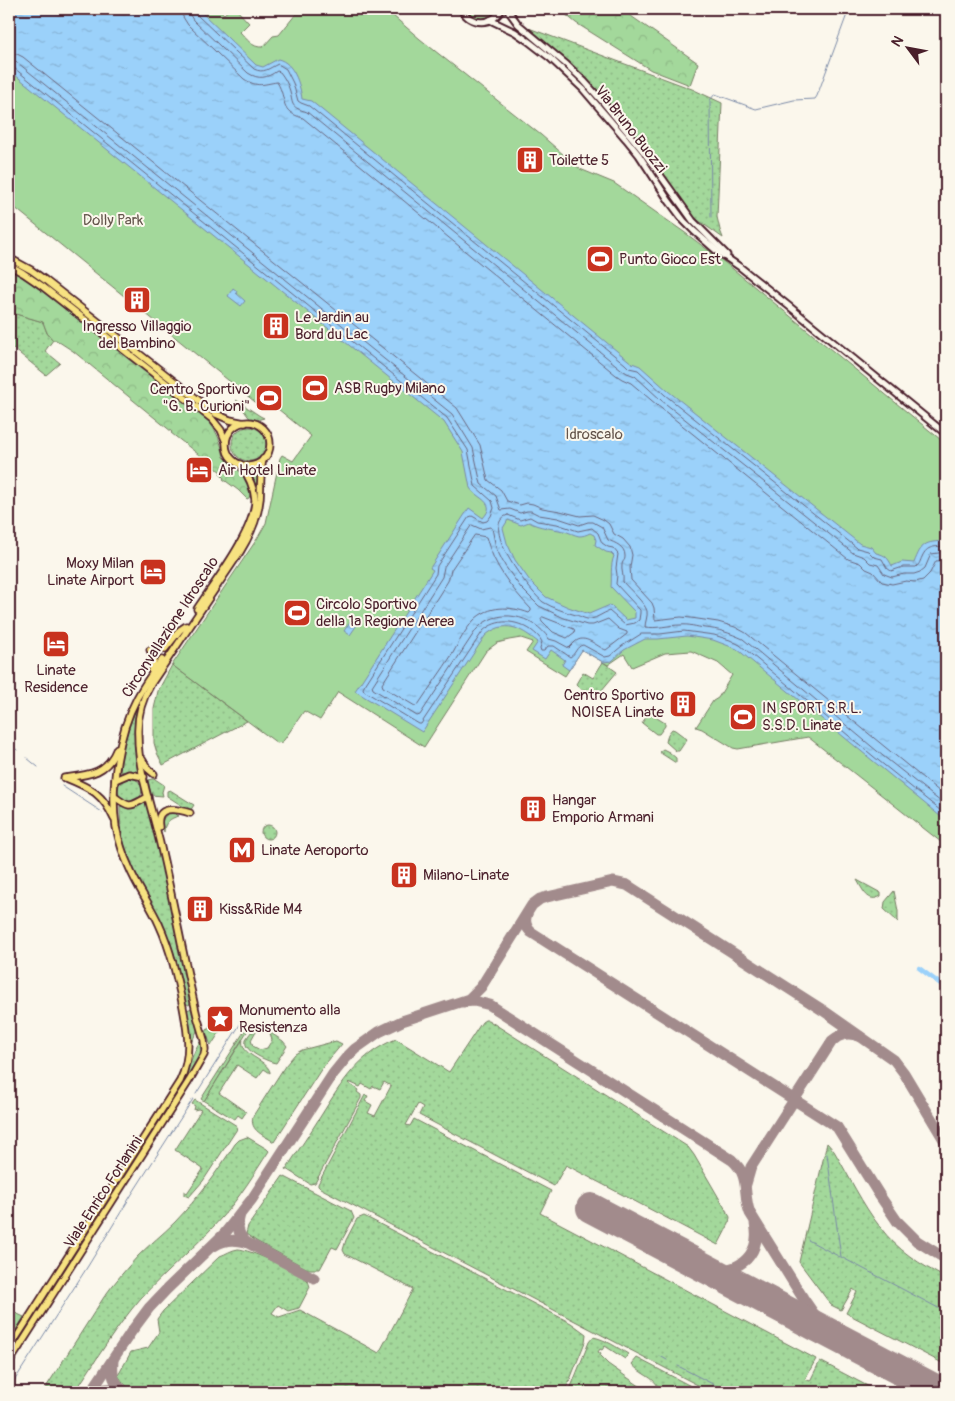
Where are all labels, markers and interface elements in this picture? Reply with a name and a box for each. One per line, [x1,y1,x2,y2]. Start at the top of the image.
north arrow [882,22,932,72]
text: N [888,33,907,50]
street label: Via Bruno Buozzi [591,82,671,177]
building icon: Toilette 5 [515,145,545,175]
place label: Toilette 5 [549,151,609,170]
park label: Dolly Park [83,211,144,230]
sports icon: Punto Gioco Est [585,244,615,274]
place label: Punto Gioco Est [619,250,722,269]
building icon: Ingresso Villaggio del Bambino [122,285,152,315]
place label: Le Jardin au Bord du Lac [295,308,369,344]
building icon: Le Jardin au Bord du Lac [261,311,291,341]
place label: Ingresso Villaggio del Bambino [82,317,192,353]
sports icon: ASB Rugby Milano [300,373,330,403]
place label: ASB Rugby Milano [334,379,445,398]
place label: Centro Sportivo "G. B. Curioni" [150,380,250,416]
sports icon: Centro Sportivo "G. B. Curioni" [254,383,284,413]
park label: Idroscalo [565,425,623,444]
hotel icon: Air Hotel Linate [184,455,214,485]
place label: Air Hotel Linate [218,461,317,480]
street label: Circonvallazione Idroscalo [118,553,223,701]
place label: Moxy Milan Linate Airport [47,554,135,590]
hotel icon: Moxy Milan Linate Airport [138,557,168,587]
place label: Circolo Sportivo della 1ª Regione Aerea [316,595,454,631]
sports icon: Circolo Sportivo della 1ª Regione Aerea [282,598,312,628]
hotel icon: Linate Residence [41,629,71,659]
place label: Linate Residence [24,661,88,697]
place label: Centro Sportivo NOISEA Linate [564,686,665,722]
building icon: Centro Sportivo NOISEA Linate [668,689,698,719]
place label: IN SPORT S.R.L. S.S.D. Linate [762,699,862,735]
sports icon: IN SPORT S.R.L. S.S.D. Linate [728,702,758,732]
place label: Hangar Emporio Armani [552,791,654,827]
building icon: Hangar Emporio Armani [518,794,548,824]
metro station icon: Linate Aeroporto [227,835,257,865]
place label: Linate Aeroporto [261,841,369,860]
building icon: Milano-Linate [389,860,419,890]
place label: Milano-Linate [423,866,510,885]
building icon: Kiss&Ride M4 [185,894,215,924]
place label: Kiss&Ride M4 [219,900,303,919]
place label: Monumento alla Resistenza [239,1001,341,1037]
place icon: Monumento alla Resistenza [205,1004,235,1034]
street label: Viale Enrico Forlanini [60,1132,147,1252]

